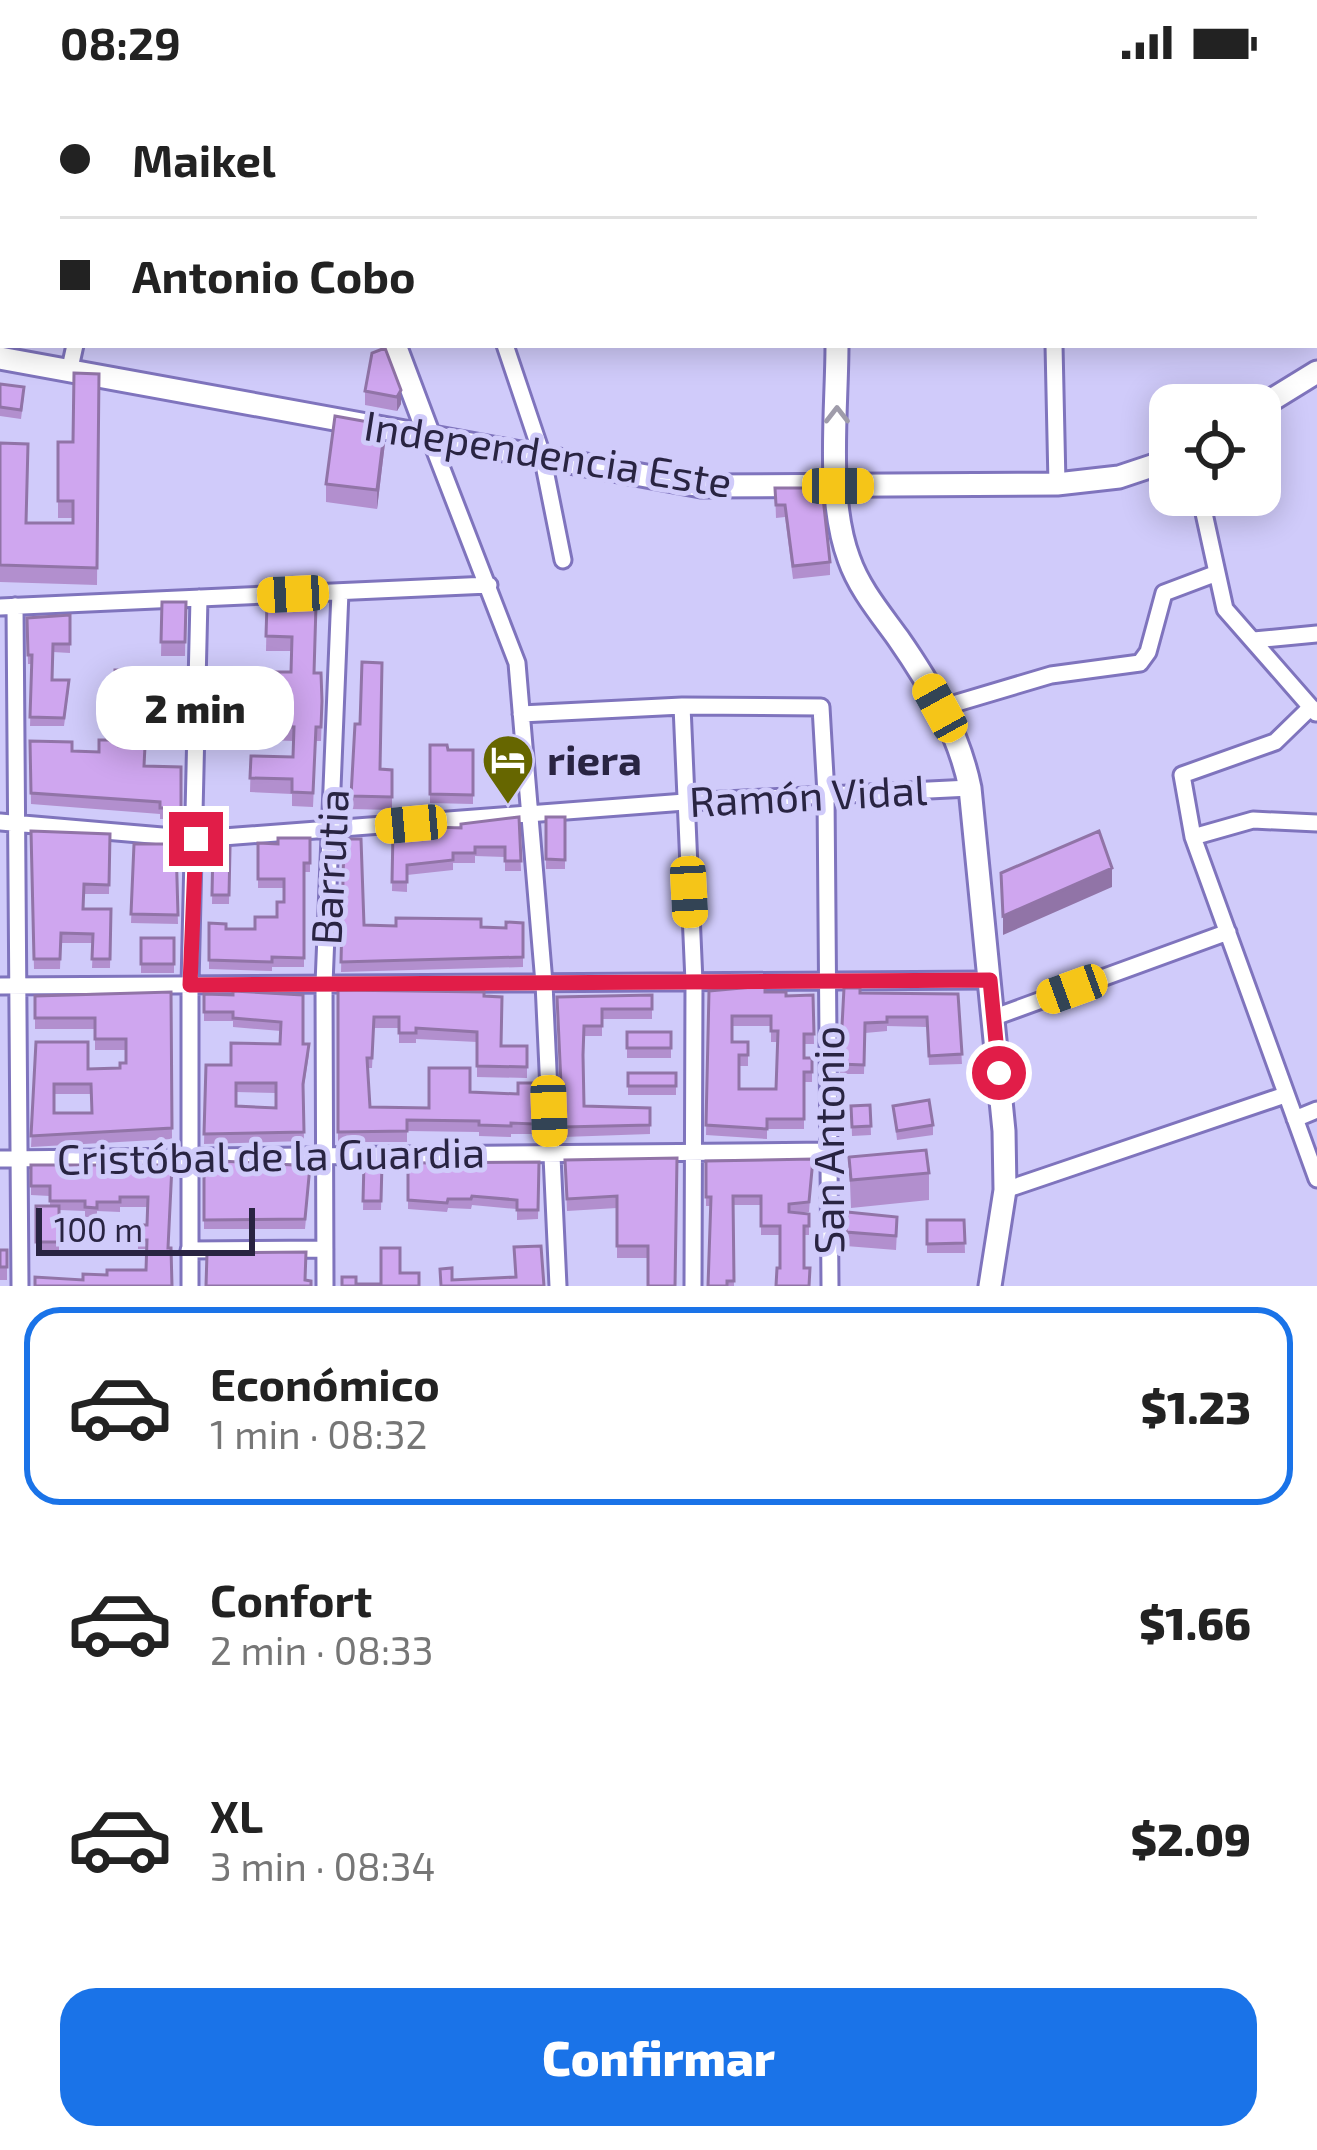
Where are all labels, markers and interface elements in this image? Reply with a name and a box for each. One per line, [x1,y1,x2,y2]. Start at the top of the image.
text: 08:29 [60,15,181,69]
text: Maikel [132,132,276,186]
text: Antonio Cobo [132,248,415,302]
map controls [1149,384,1281,516]
button: locate [1149,384,1281,516]
street label: Independencia Este [361,398,736,506]
one-way arrow [824,405,850,423]
car [802,468,874,504]
car [256,574,330,614]
callout: 2 min [97,665,295,749]
car [907,668,973,748]
text: 2 min [144,684,246,731]
hotel icon: riera [480,732,536,806]
place label: riera [547,733,642,783]
street label: Ramón Vidal [688,763,929,825]
street label: Barrutia [299,788,357,946]
car [374,803,448,845]
route end [169,812,223,866]
car [669,855,709,929]
car [1032,960,1112,1018]
street label: San Antonio [802,1026,852,1254]
route start [972,1046,1026,1100]
car [530,1074,568,1148]
street label: Cristóbal de la Guardia [56,1125,486,1183]
scale bar [36,1202,255,1255]
text: 100 m [54,1209,143,1249]
icon: car [66,1352,174,1460]
text: Económico [210,1356,440,1410]
text: $1.23 [1141,1379,1251,1433]
text: 1 min · 08:32 [210,1410,427,1457]
icon: car [66,1568,174,1676]
text: Confort [210,1572,372,1626]
text: $1.66 [1139,1595,1251,1649]
text: 2 min · 08:33 [210,1626,433,1673]
icon: car [66,1784,174,1892]
text: XL [210,1788,263,1842]
text: $2.09 [1131,1811,1251,1865]
text: 3 min · 08:34 [210,1842,436,1889]
button: Confirmar [60,1988,1257,2126]

